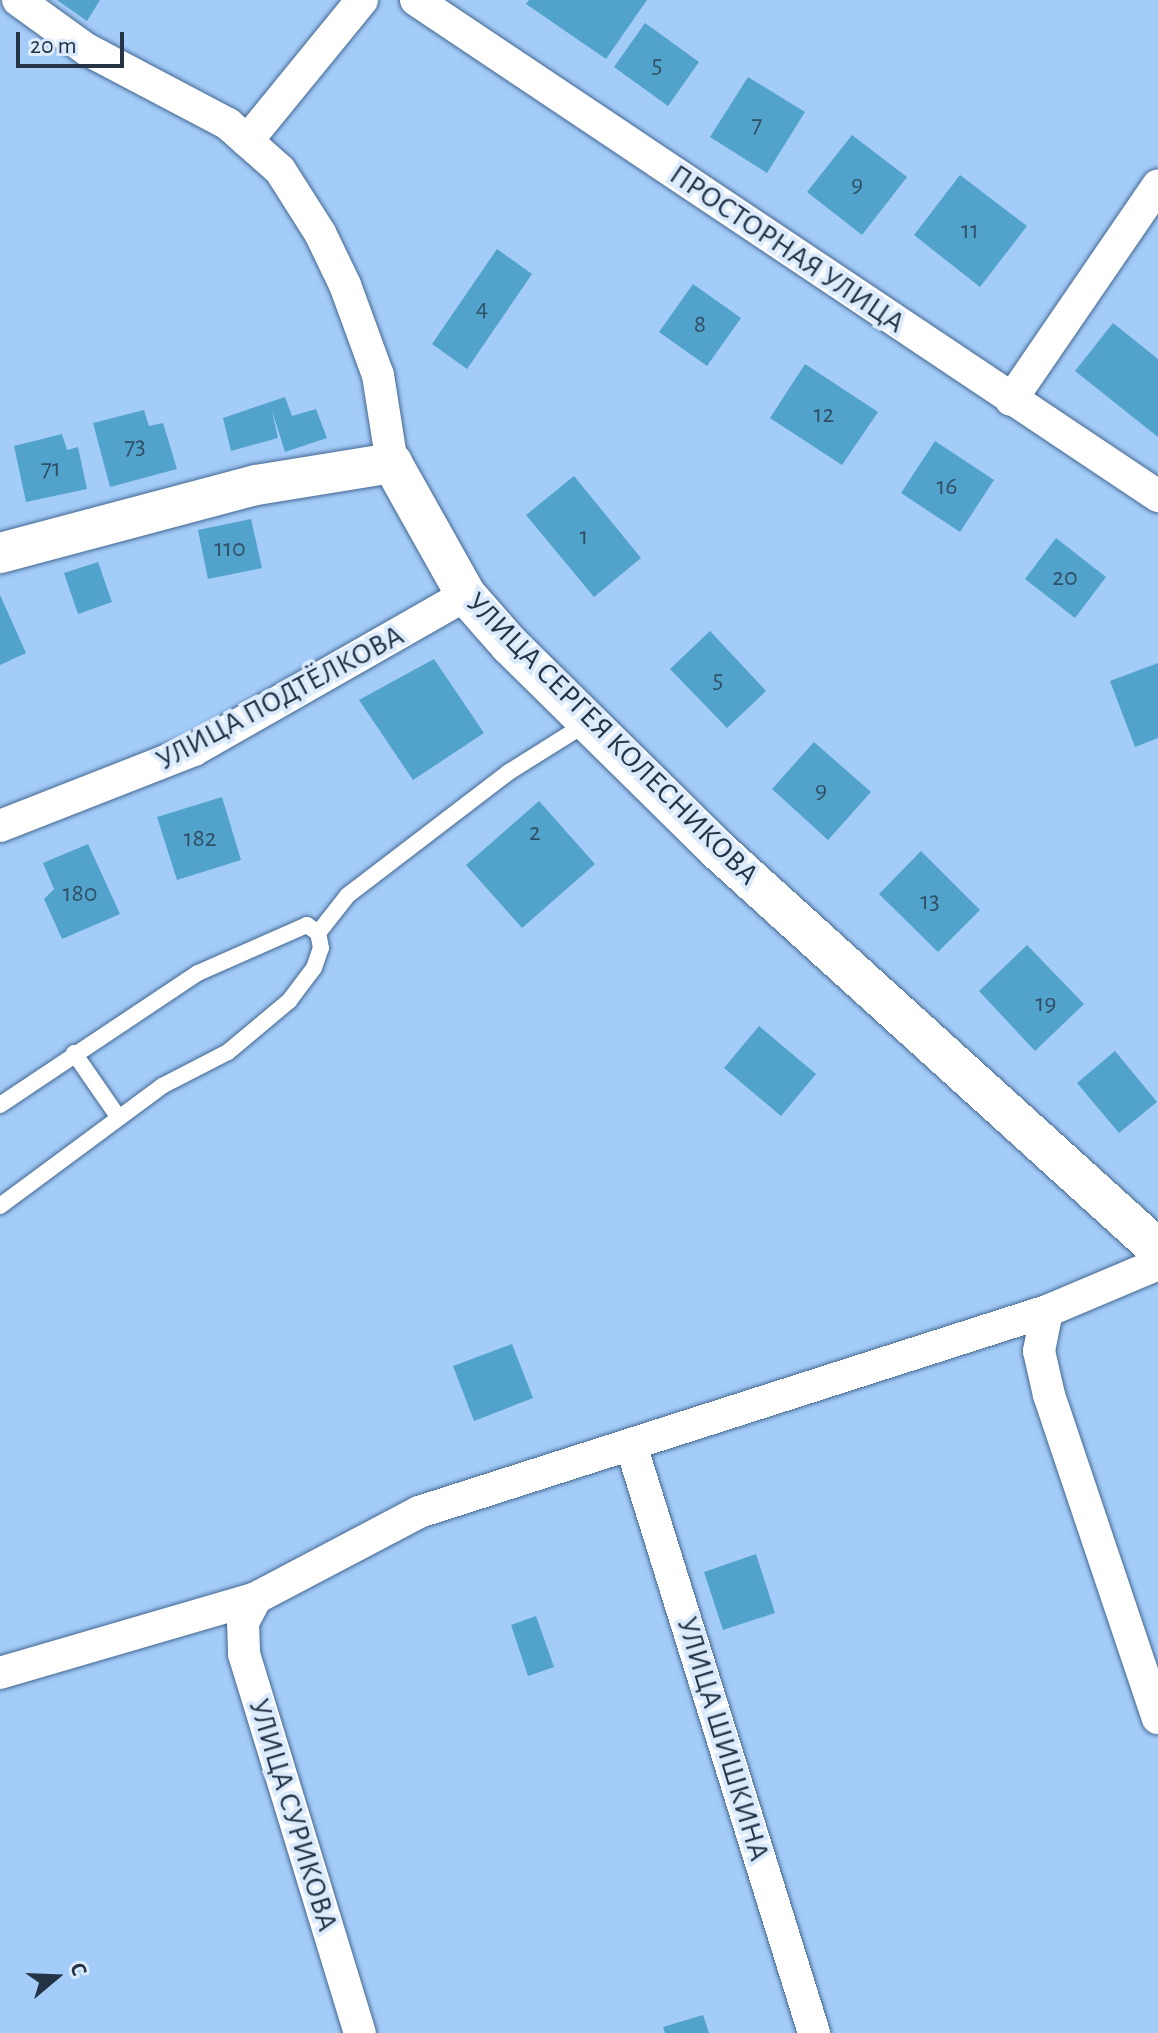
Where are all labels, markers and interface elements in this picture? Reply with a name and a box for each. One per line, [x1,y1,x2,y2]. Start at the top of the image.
scale bar [20,16,128,66]
text: 20 m [30,34,77,58]
house number: 5 [652,49,662,81]
house number: 7 [752,109,762,141]
street label: ПРОСТОРНАЯ УЛИЦА [662,157,912,341]
house number: 9 [851,169,863,201]
house number: 11 [961,215,979,247]
house number: 4 [476,293,488,325]
house number: 8 [694,309,706,341]
house number: 12 [814,399,834,431]
house number: 73 [124,431,146,463]
house number: 71 [41,453,61,485]
house number: 16 [936,471,958,503]
house number: 1 [580,521,588,553]
house number: 110 [214,533,246,565]
house number: 20 [1052,562,1078,594]
street label: УЛИЦА СЕРГЕЯ КОЛЕСНИКОВА [458,585,766,893]
street label: УЛИЦА ПОДТЁЛКОВА [150,618,410,778]
house number: 5 [713,664,723,696]
house number: 9 [815,775,827,807]
house number: 2 [529,817,541,849]
house number: 182 [183,823,217,855]
house number: 180 [63,878,97,910]
house number: 13 [920,886,940,918]
house number: 19 [1035,988,1057,1020]
street label: УЛИЦА ШИШКИНА [669,1613,777,1865]
street label: УЛИЦА СУРИКОВА [241,1694,345,1936]
north arrow [16,1937,96,2017]
text: С [66,1960,91,1979]

